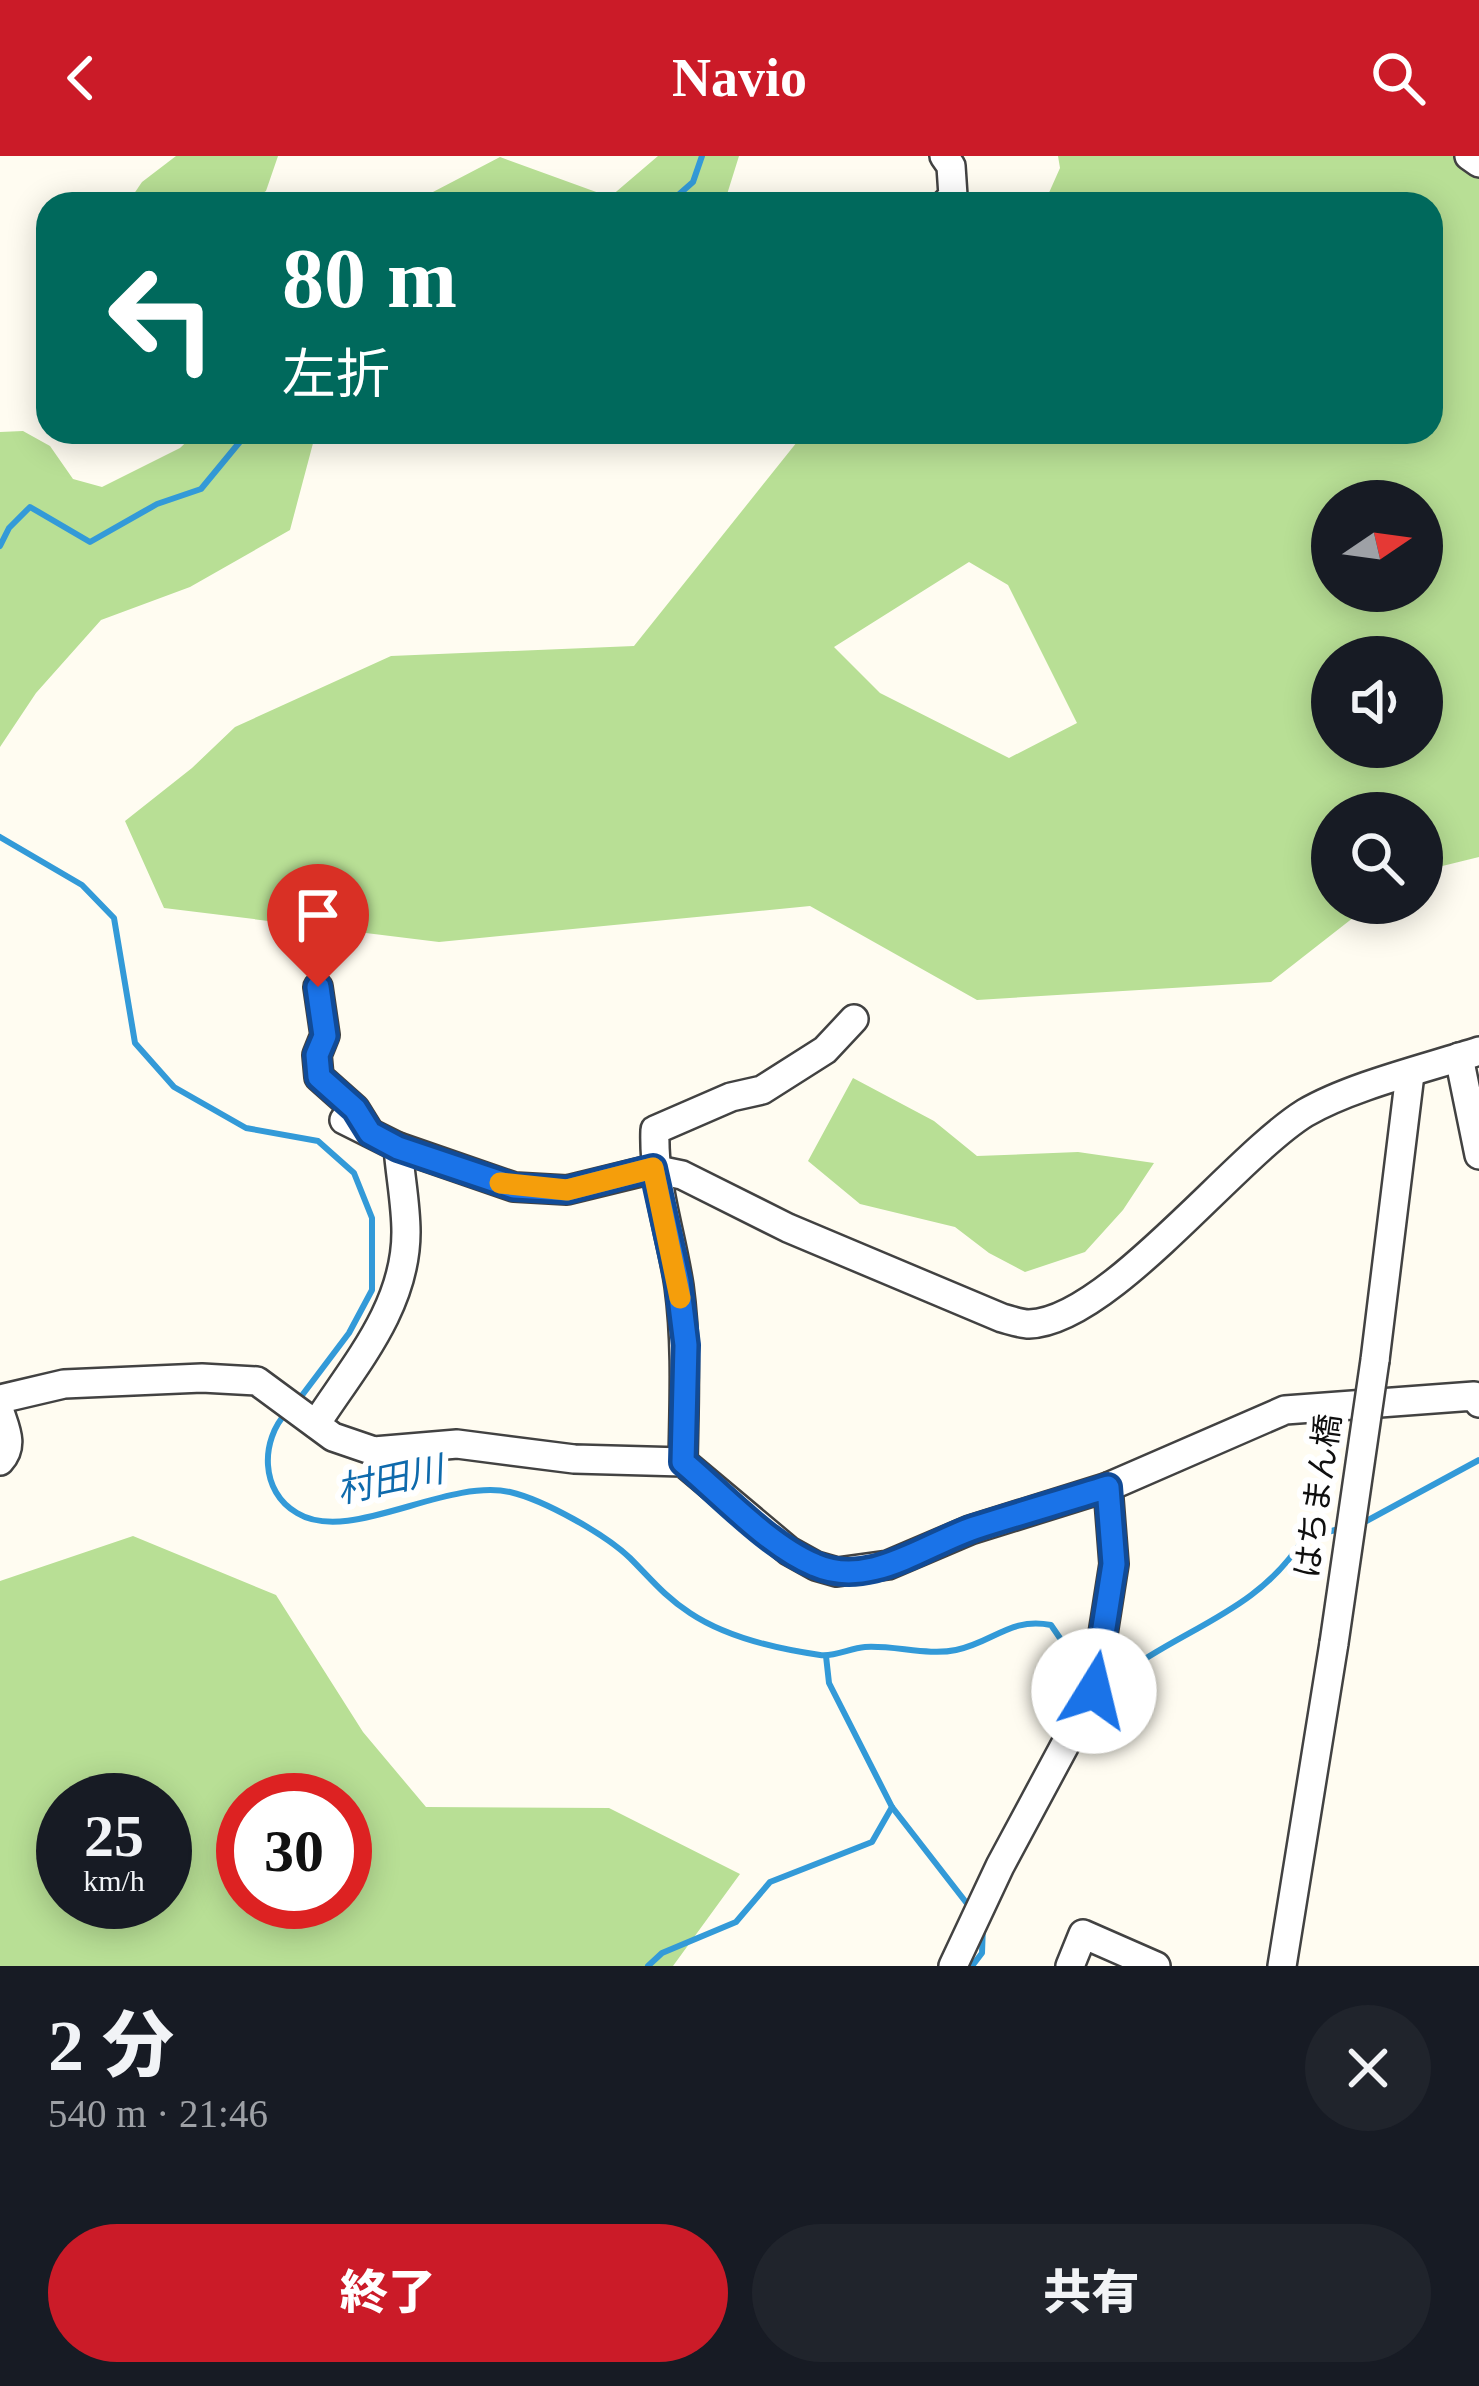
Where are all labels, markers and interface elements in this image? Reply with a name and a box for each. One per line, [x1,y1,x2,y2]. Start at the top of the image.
icon: back [48,45,114,111]
icon: search [1365,45,1431,111]
text: Navio [672,48,807,108]
text: 80 m [282,232,457,325]
icon: left [84,240,240,396]
text: 左折 [282,345,390,405]
north arrow [1311,480,1443,612]
map controls [1311,480,1443,924]
button: sound [1311,636,1443,768]
button: search [1311,792,1443,924]
pin [267,864,369,987]
icon: arrive [285,882,351,948]
street label: はちまん橋 [1289,1412,1347,1580]
water label: 村田川 [333,1448,451,1511]
position arrow [1031,1628,1157,1754]
speed limit sign: 30 [216,1773,372,1929]
text: 25 [84,1803,144,1869]
text: km/h [83,1864,145,1897]
button: close [1305,2005,1431,2131]
text: 2 分 [48,2006,174,2086]
text: 540 m · 21:46 [48,2092,268,2135]
button: 終了 [48,2224,728,2362]
button: 共有 [752,2224,1431,2362]

